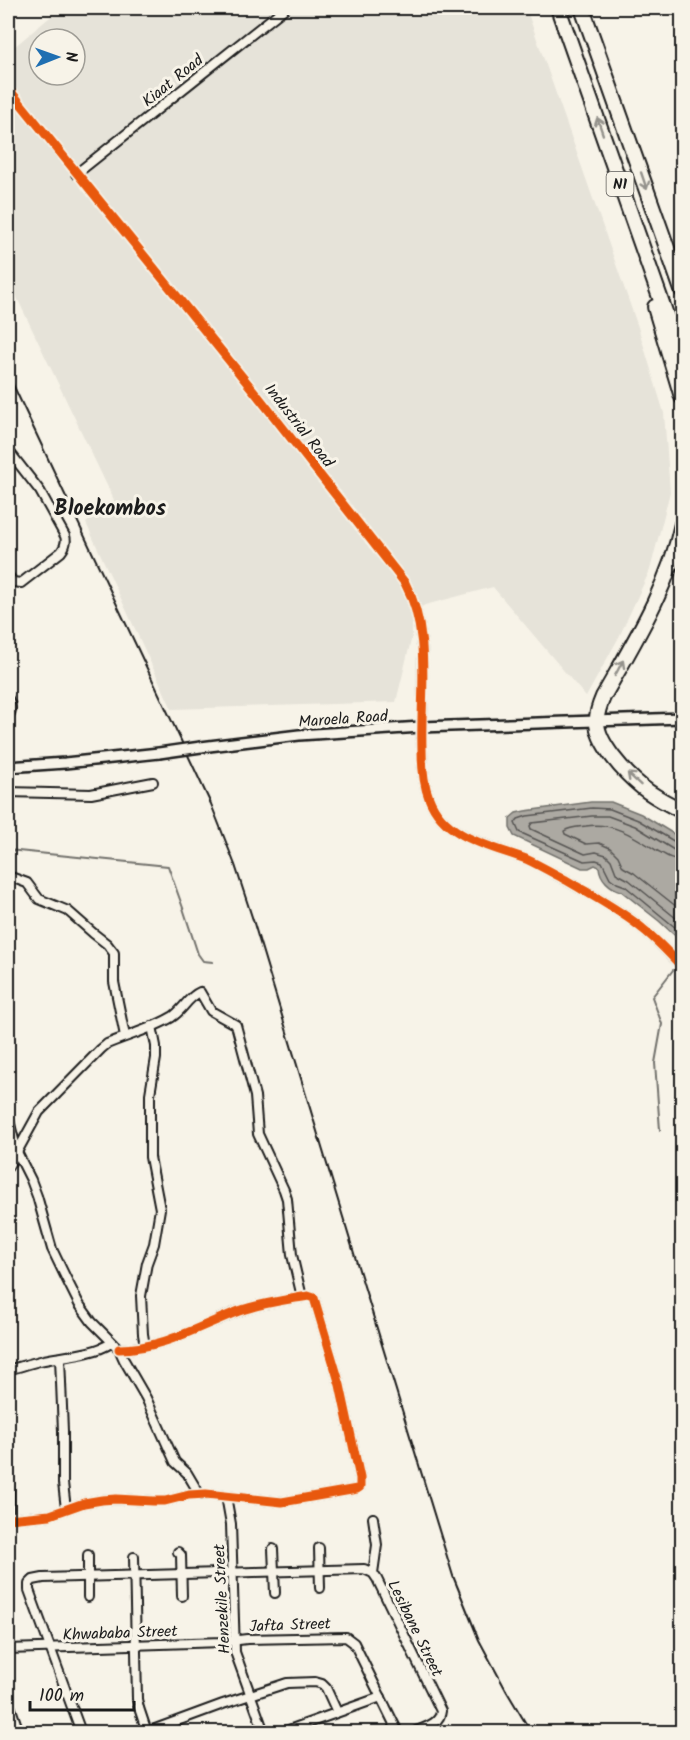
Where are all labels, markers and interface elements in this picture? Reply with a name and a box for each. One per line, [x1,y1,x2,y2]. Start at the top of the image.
north arrow [27,27,87,87]
street label: Kiaat Road [137,48,210,114]
text: N [58,51,83,62]
one-way arrow [594,117,605,136]
one-way arrow [639,171,650,190]
road number: N1 [606,172,634,196]
street label: Industrial Road [258,378,340,474]
district label: Bloekombos [54,492,167,527]
one-way arrow [614,659,625,677]
street label: Maroela Road [297,704,390,735]
one-way arrow [626,772,641,786]
street label: Henzekile Street [207,1542,238,1655]
street label: Lesibane Street [380,1576,449,1682]
street label: Jafta Street [249,1612,332,1639]
street label: Khwababa Street [62,1619,179,1648]
scale bar [30,1674,134,1712]
text: 100 m [39,1682,84,1711]

